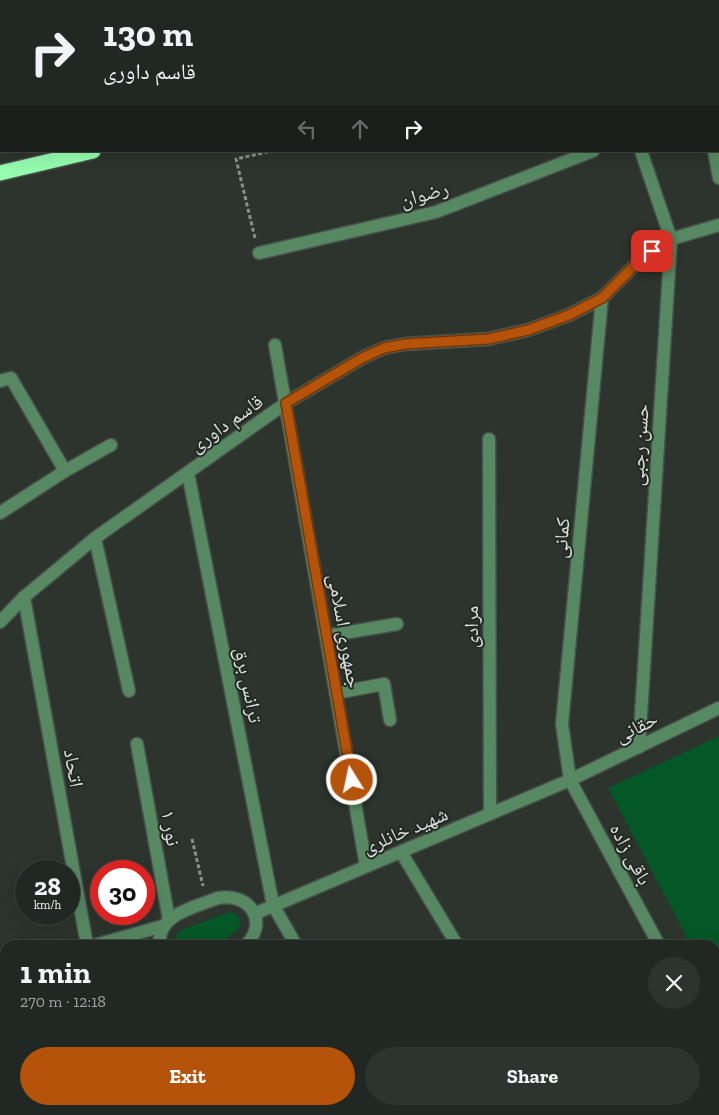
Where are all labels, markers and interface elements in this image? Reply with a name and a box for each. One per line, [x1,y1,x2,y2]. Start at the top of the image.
text: 130 m [103,13,193,55]
icon: right [20,20,85,85]
text: قاسم داوری [103,58,196,85]
icon: left [293,115,321,143]
icon: ahead [346,115,374,143]
icon: right [399,115,427,143]
street label: رضوان [397,176,451,212]
pin [631,230,673,272]
icon: arrive [638,237,666,265]
street label: قاسم داوری [185,389,269,459]
street label: حسن رجبی [624,403,654,487]
street label: کمانی [547,517,575,559]
street label: جمهوری اسلامی [323,572,367,690]
street label: مرادی [459,606,483,648]
street label: ترانس برق [230,645,268,725]
street label: حقانی [611,706,662,748]
street label: اتحاد [59,747,89,789]
position arrow [325,753,377,805]
street label: شهید خانلری [359,801,451,859]
street label: نور ۱ [156,808,186,848]
street label: باقی زاده [605,819,657,889]
speed limit sign: 30 [90,860,155,925]
text: 28 [34,871,61,901]
text: km/h [34,898,61,912]
text: 1 min [20,955,91,991]
button: close [648,957,700,1009]
text: 270 m · 12:18 [20,992,106,1011]
button: Exit [20,1047,355,1105]
button: Share [365,1047,700,1105]

